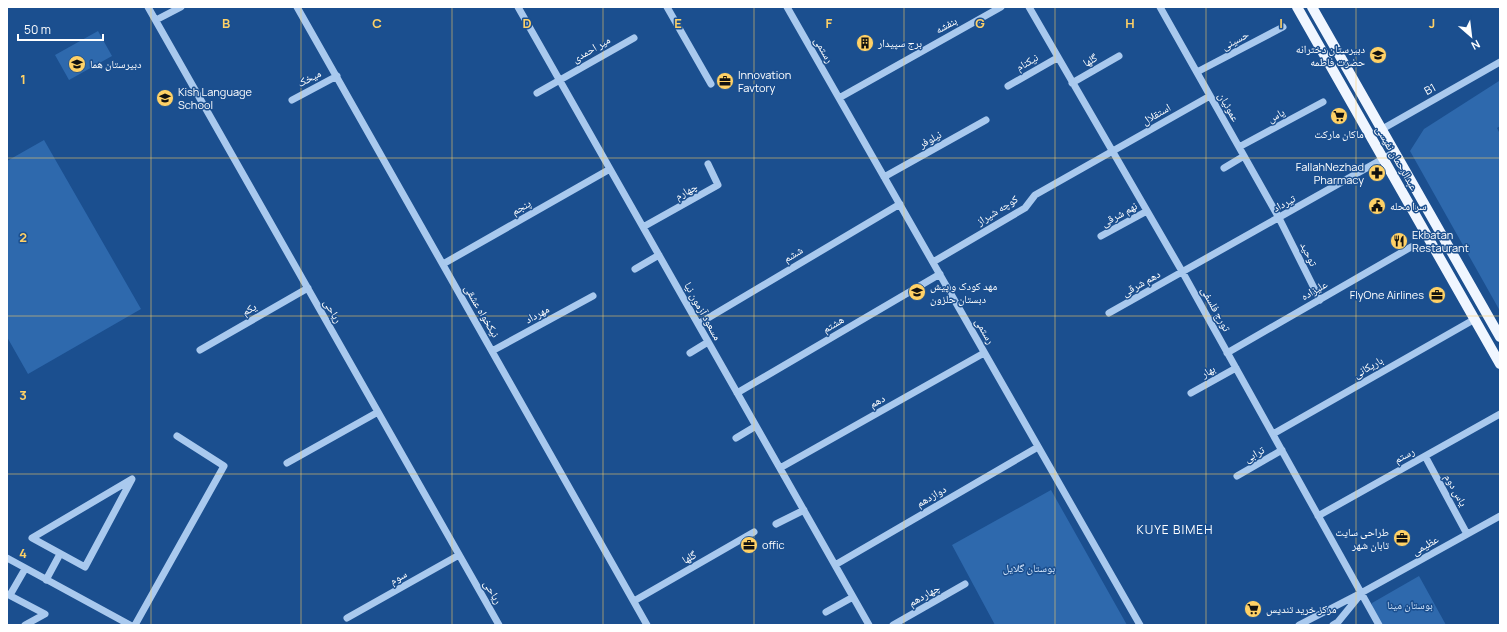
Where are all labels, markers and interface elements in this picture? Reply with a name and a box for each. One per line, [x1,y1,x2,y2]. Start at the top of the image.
street label: بنفشه [932,12,959,37]
text: B [222,14,230,32]
text: C [372,14,382,32]
text: D [522,14,532,32]
text: E [674,14,682,32]
text: F [826,14,833,32]
text: G [975,14,985,32]
text: H [1125,14,1135,32]
text: I [1279,14,1283,32]
text: J [1429,14,1435,32]
scale bar [18,16,103,42]
north arrow [1451,16,1491,56]
text: 50 m [24,21,51,38]
street label: حسینی [1218,26,1251,53]
street label: میر احمدی [569,32,613,66]
building icon: برج سپیدار [855,33,875,53]
street label: رستمی [811,34,838,65]
place label: برج سپیدار [877,35,922,50]
text: N [1469,37,1483,54]
place label: دبیرستان دخترانه حضرت فاطمه [1296,41,1365,69]
school or university icon: دبیرستان دخترانه حضرت فاطمه [1368,45,1388,65]
street label: نیکنام [1013,49,1041,74]
street label: گلها [1080,49,1100,70]
school or university icon: دبیرستان هما [67,54,87,74]
place label: دبیرستان هما [90,56,142,71]
street label: میخک [294,65,323,90]
place label: Innovation Favtory [738,67,791,95]
text: 1 [20,70,26,88]
office icon: Innovation Favtory [715,71,735,91]
street label: B1 [1421,79,1438,98]
place label: Kish Language School [178,84,253,112]
school or university icon: Kish Language School [155,88,175,108]
street label: عموئیان [1215,89,1244,125]
street label: استقلال [1138,99,1173,128]
street label: یاس [1264,104,1288,125]
supermarket icon: ماکان مارکت [1329,106,1349,126]
street label: عبدالرحمان نفیسی [1373,123,1422,193]
street label: نیلوفر [915,126,944,151]
place label: ماکان مارکت [1314,126,1364,141]
place label: FallahNezhad Pharmacy [1296,159,1364,187]
pharmacy icon: FallahNezhad Pharmacy [1367,163,1387,183]
street label: چهارم [672,178,700,203]
street label: تیرداد [1270,190,1299,215]
street label: کوچه شیراز [972,191,1021,229]
street label: پنجم [508,195,534,219]
public building icon: سرا محله [1367,196,1387,216]
street label: نهم شرقی [1098,198,1140,230]
place label: سرا محله [1390,198,1427,213]
place label: Ekbatan Restaurant [1412,227,1469,255]
text: 2 [19,228,27,246]
restaurant icon: Ekbatan Restaurant [1389,231,1409,251]
street label: توحید [1297,239,1322,269]
street label: ششم [780,242,806,266]
street label: دهم شرقی [1119,266,1164,300]
street label: علیزاده [1298,276,1330,303]
place label: مهد کودک و پیش دبستان حلزون [930,278,997,306]
street label: مسعود آزمون نیا [681,279,726,342]
street label: نیکخواه عشقی [461,282,504,340]
school or university icon: مهد کودک و پیش دبستان حلزون [907,282,927,302]
street label: تورج فلسفی [1198,284,1235,334]
office icon: FlyOne Airlines [1427,285,1447,305]
place label: FlyOne Airlines [1350,287,1424,302]
street label: ریاحی [321,296,346,325]
street label: یکم [239,298,260,320]
street label: مهرداد [522,301,551,326]
street label: هشتم [819,311,847,337]
street label: رستمی [972,315,999,346]
street label: باریکانی [1350,352,1385,381]
street label: بهار [1197,361,1218,381]
text: 3 [19,386,27,404]
street label: دهم [866,390,888,412]
street label: ترابی [1241,441,1267,465]
street label: رستم [1391,443,1417,467]
street label: یاس دوم [1441,471,1472,509]
street label: دوازدهم [913,481,949,511]
district label: KUYE BIMEH [1137,521,1213,538]
place label: طراحی سایت تابان شهر [1335,524,1390,552]
office icon: طراحی سایت تابان شهر [1392,528,1412,548]
street label: عظیمی [1409,531,1441,558]
office icon: offic [739,535,759,555]
place label: offic [762,537,785,552]
text: 4 [19,544,27,562]
street label: گلها [679,546,699,567]
park label: بوستان گلایل [1003,560,1055,575]
street label: سوم [386,566,409,588]
street label: ریاحی [481,577,506,606]
street label: چهاردهم [905,580,943,610]
park label: بوستان مینا [1387,597,1433,612]
supermarket icon: مرکز خرید تندیس [1243,599,1263,619]
place label: مرکز خرید تندیس [1266,601,1336,616]

